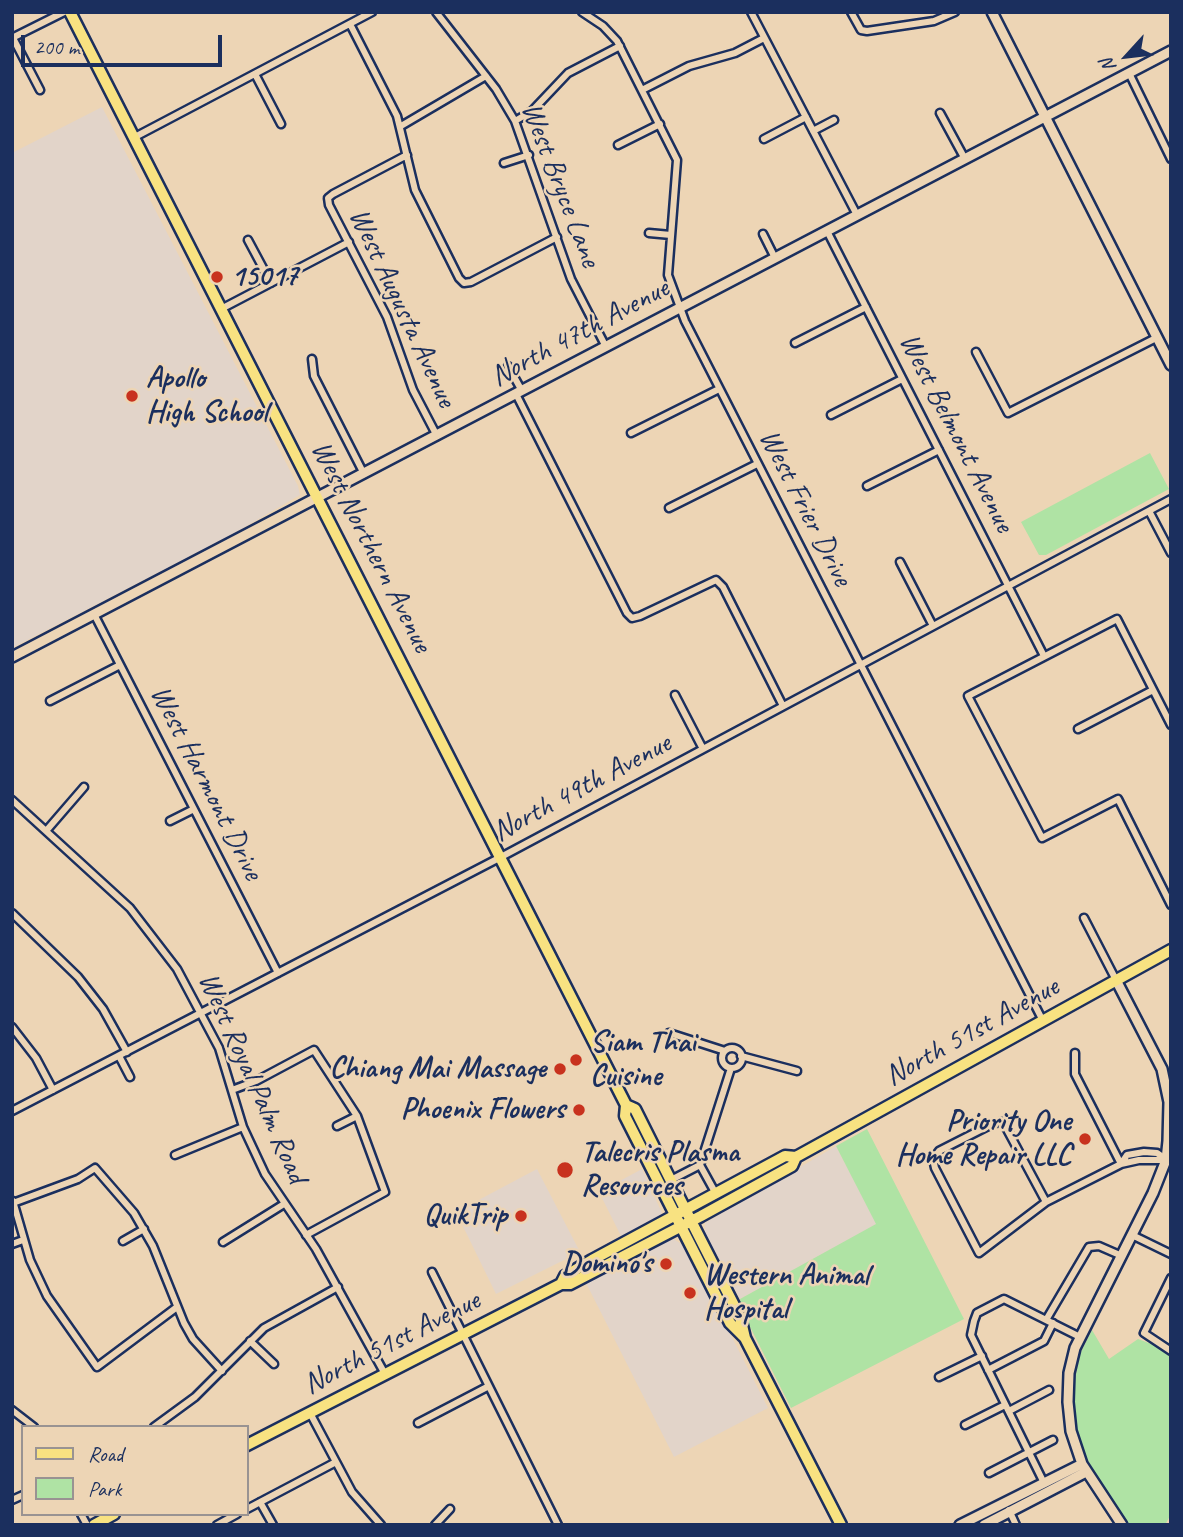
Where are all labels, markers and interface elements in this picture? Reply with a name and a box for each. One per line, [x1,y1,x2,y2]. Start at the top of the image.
scale bar [24,21,226,65]
north arrow [1092,21,1162,91]
text: 200 m [34,34,79,60]
text: N [1095,55,1122,76]
street label: West Bryce Lane [512,98,608,272]
street label: West Augusta Avenue [340,203,464,413]
place label: 15017 [231,259,298,295]
marker: 15017 [209,269,225,285]
street label: North 47th Avenue [485,271,675,395]
street label: West Belmont Avenue [890,328,1022,538]
place label: Apollo High School [146,361,268,432]
marker: Apollo High School [124,388,140,404]
street label: West Frier Drive [750,424,860,592]
street label: West Northern Avenue [302,435,440,659]
street label: West Harmont Drive [142,680,270,886]
street label: North 49th Avenue [487,726,677,850]
street label: West Royal Palm Road [189,967,315,1189]
street label: North 51st Avenue [879,969,1065,1095]
place label: Siam Thai Cuisine [590,1025,696,1096]
place label: Chiang Mai Massage [329,1051,546,1087]
marker: Siam Thai Cuisine [568,1052,584,1068]
marker: Chiang Mai Massage [552,1061,568,1077]
place label: Phoenix Flowers [401,1092,565,1128]
marker: Phoenix Flowers [571,1102,587,1118]
place label: Priority One Home Repair LLC [896,1104,1071,1174]
marker: Priority One Home Repair LLC [1077,1131,1093,1147]
place label: Talecris Plasma Resources [581,1135,739,1206]
marker: Talecris Plasma Resources [555,1160,575,1180]
place label: QuikTrip [424,1198,507,1234]
marker: QuikTrip [513,1208,529,1224]
place label: Domino's [562,1246,652,1282]
marker: Domino's [658,1256,674,1272]
place label: Western Animal Hospital [704,1258,869,1328]
street label: North 51st Avenue [298,1283,486,1403]
marker: Western Animal Hospital [682,1285,698,1301]
legend [21,1425,248,1516]
text: Road [88,1441,123,1467]
text: Park [88,1476,121,1502]

